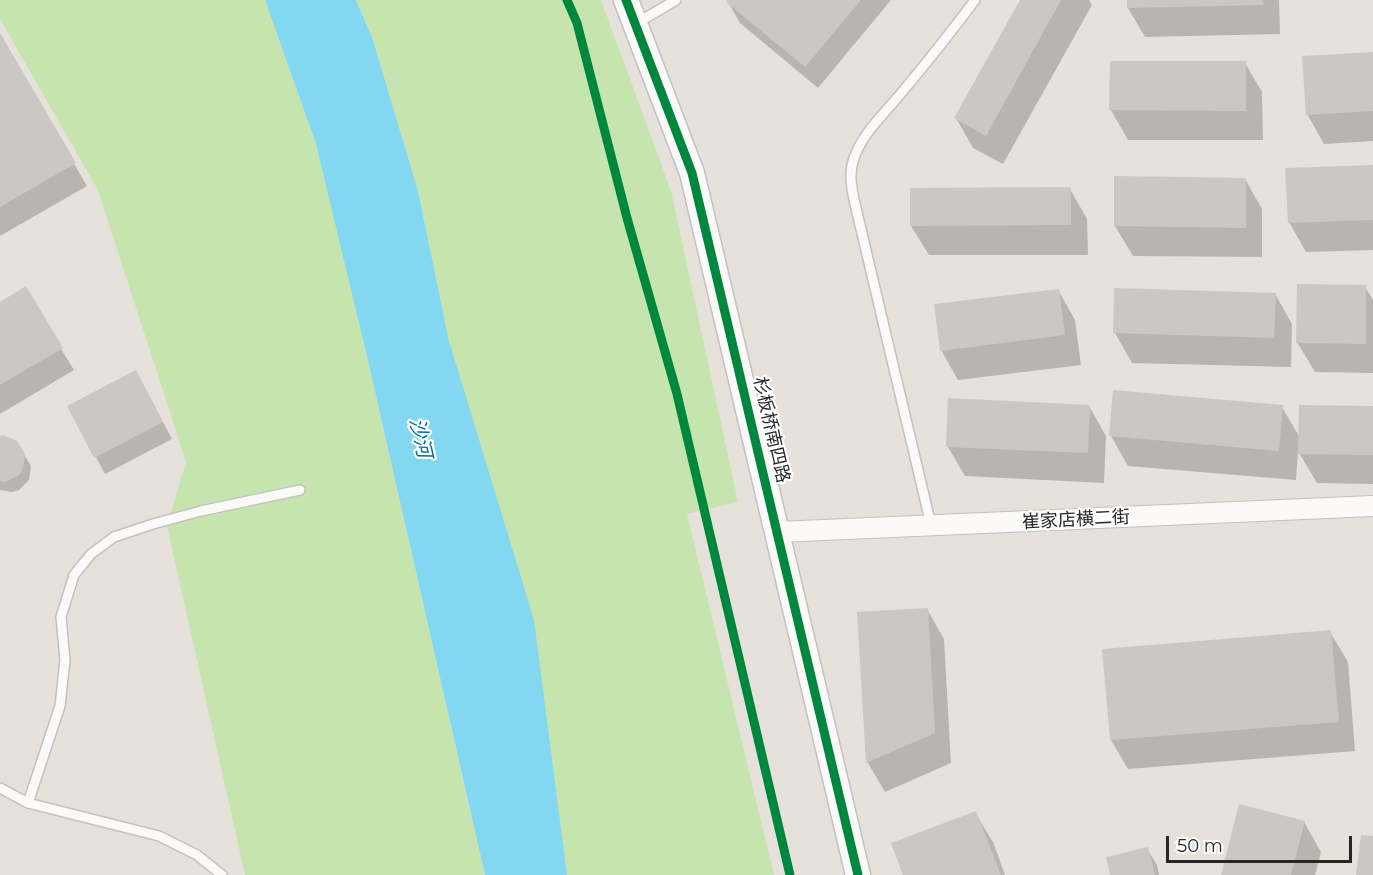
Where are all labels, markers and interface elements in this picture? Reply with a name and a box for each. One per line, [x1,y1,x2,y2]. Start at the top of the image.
street label: 杉板桥南四路 [748,375,794,485]
water label: 沙河 [404,416,436,460]
street label: 崔家店横二街 [1022,506,1130,534]
scale bar [1169,824,1355,862]
text: 50 m [1177,835,1223,857]

